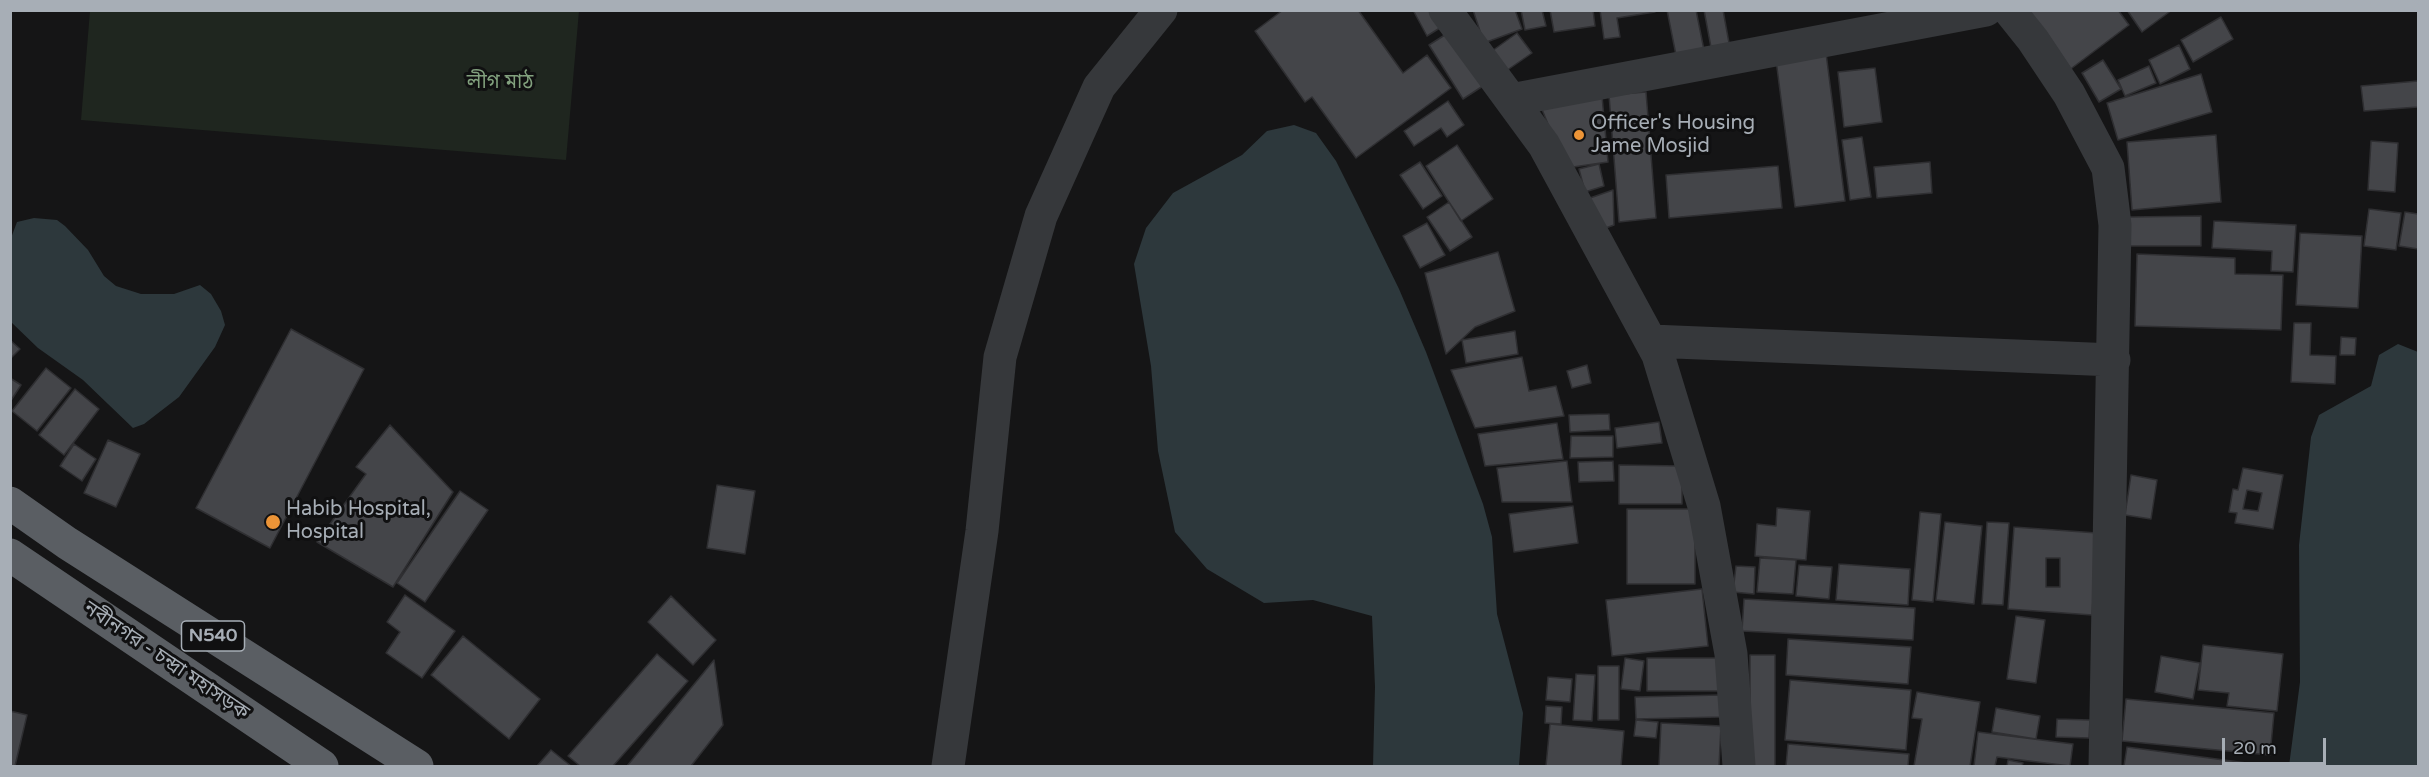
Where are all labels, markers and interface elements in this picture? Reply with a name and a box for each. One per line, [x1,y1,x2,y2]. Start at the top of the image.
park label: লীগ মাঠ [467,71,533,95]
place label: Officer's Housing Jame Mosjid [1591,112,1755,159]
marker: Officer's Housing Jame Mosjid [1572,128,1586,142]
place label: Habib Hospital, Hospital [286,498,431,545]
marker: Habib Hospital, Hospital [264,513,282,531]
street label: নবীনগর - চন্দ্রা মহাসড়ক [79,597,253,725]
road number: N540 [182,621,244,651]
scale bar [2225,726,2328,764]
text: 20 m [2233,737,2277,759]

